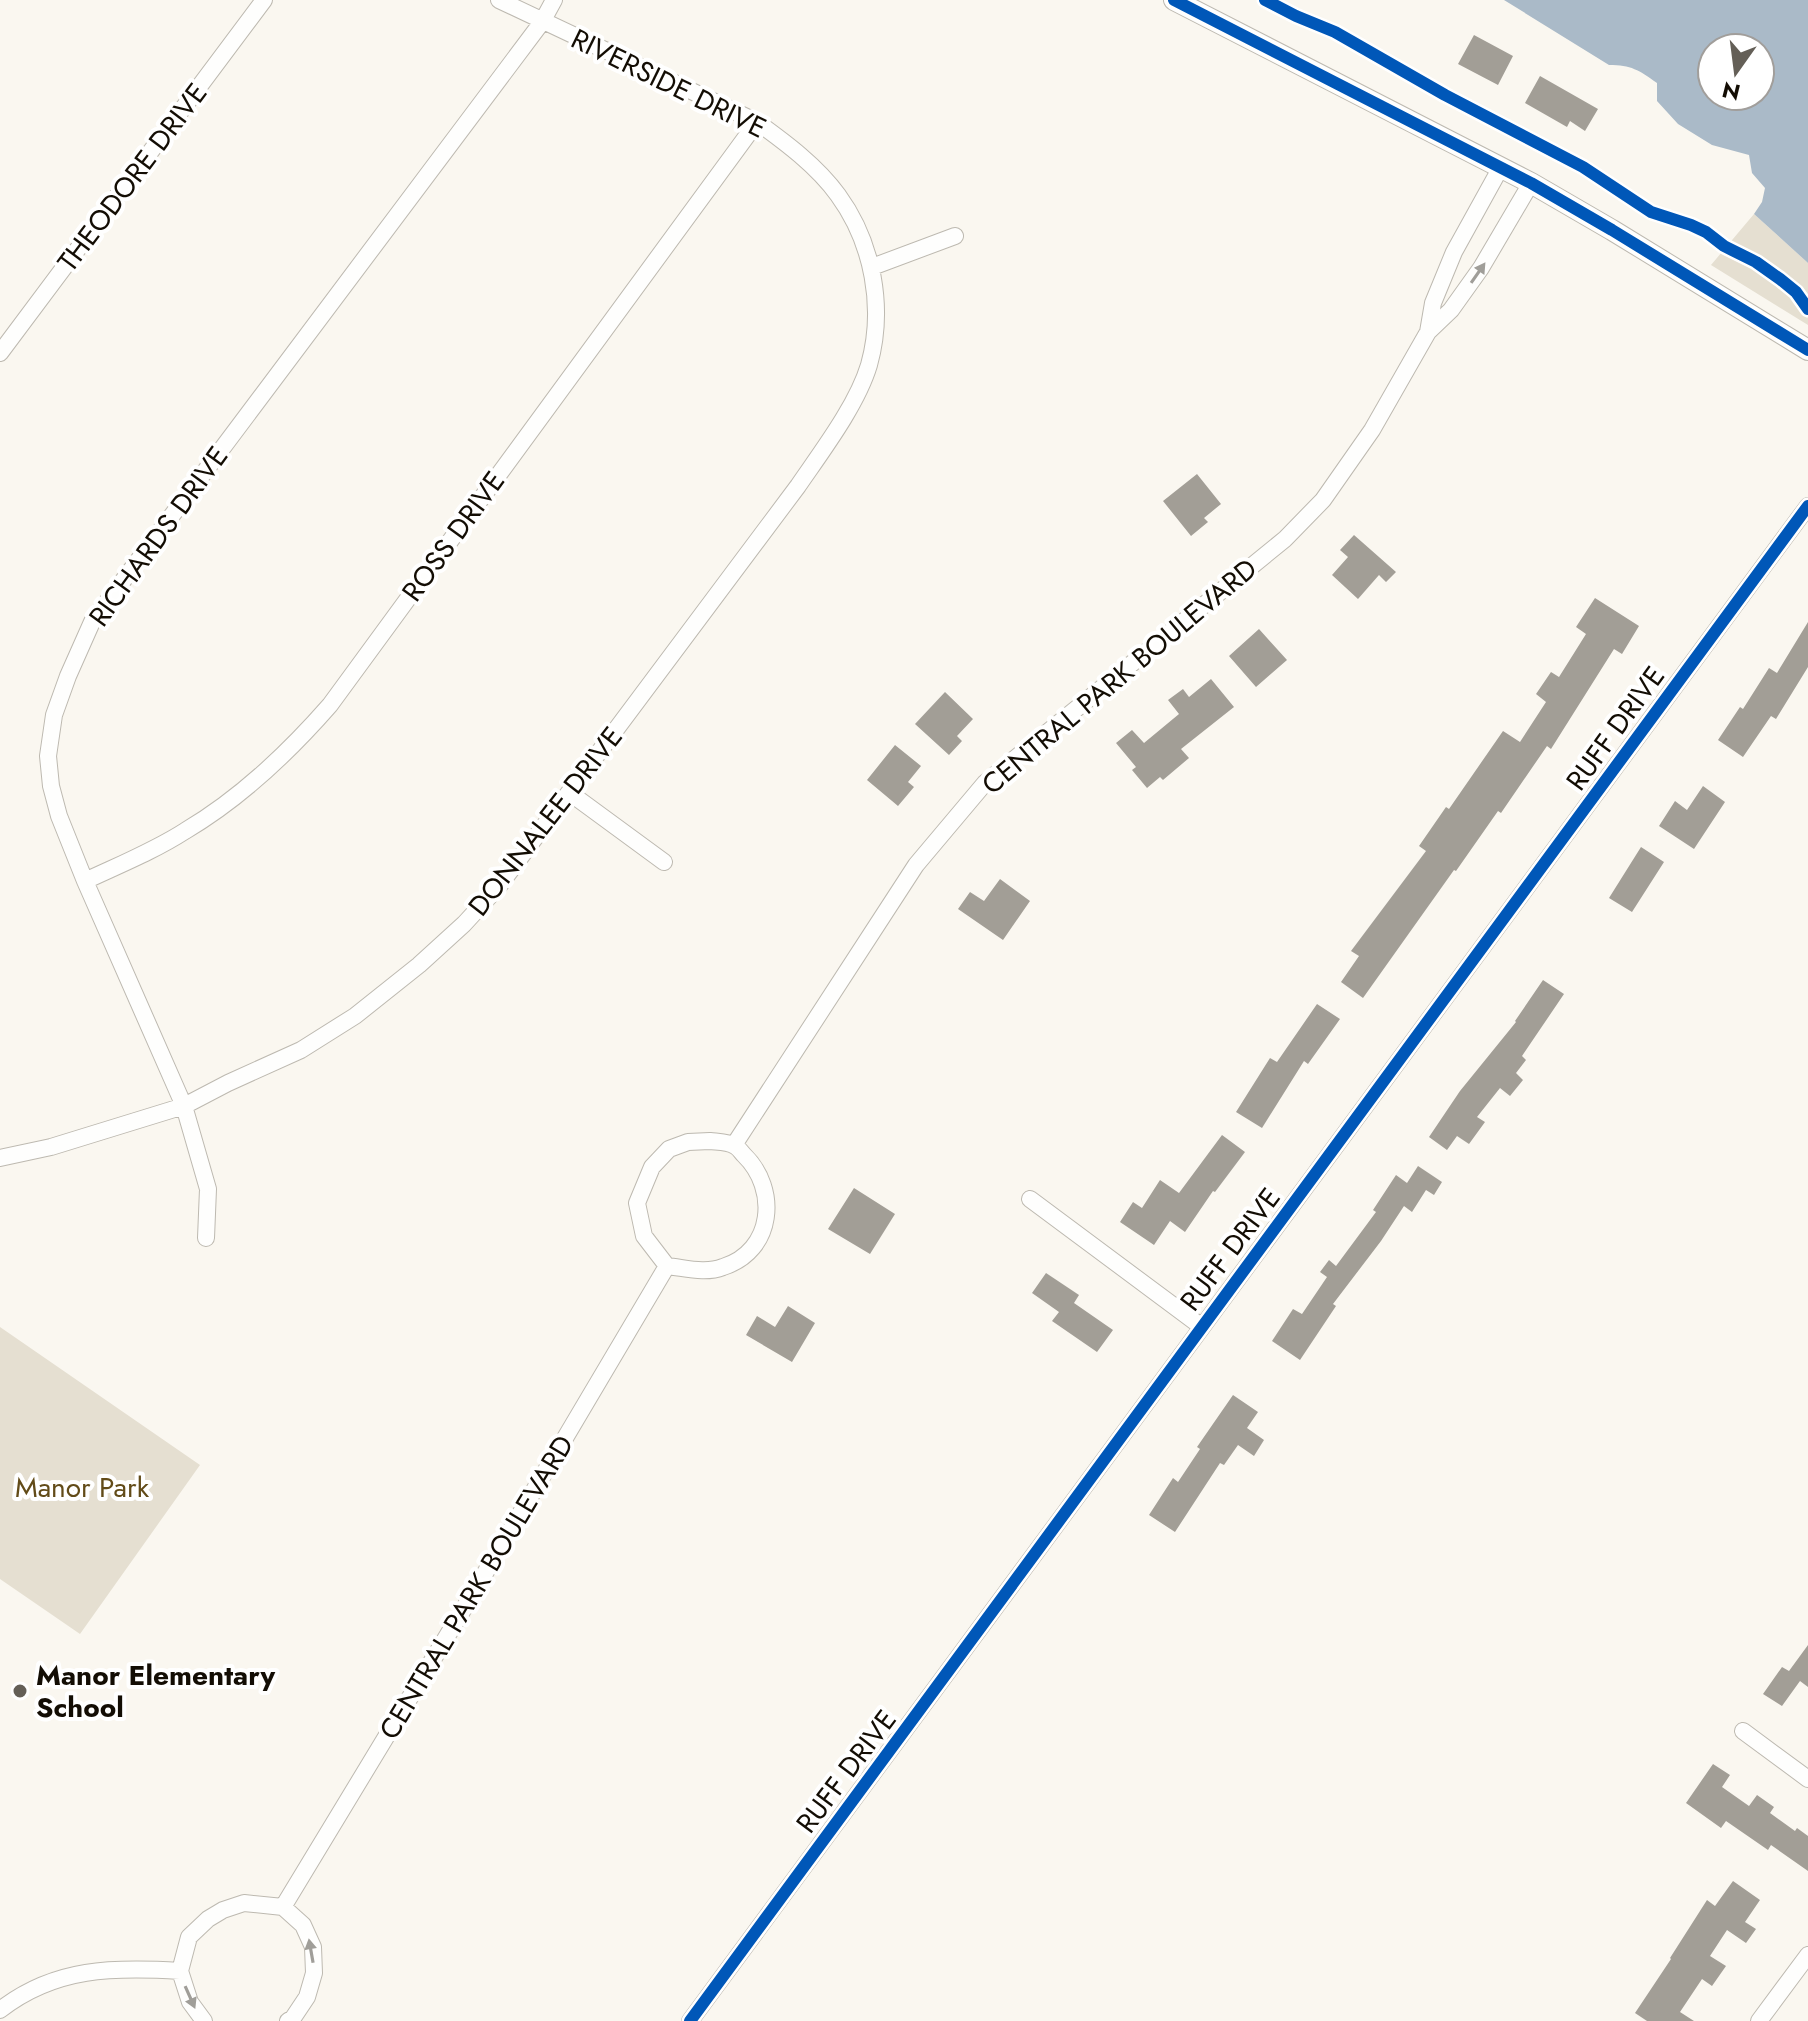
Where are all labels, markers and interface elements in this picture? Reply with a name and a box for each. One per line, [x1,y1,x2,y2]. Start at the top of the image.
street label: RIVERSIDE DRIVE [564,18,773,148]
north arrow [1696,32,1776,112]
street label: THEODORE DRIVE [48,74,217,280]
text: N [1719,74,1744,109]
one-way arrow [1470,262,1485,283]
street label: RICHARDS DRIVE [79,438,238,635]
street label: ROSS DRIVE [392,463,515,610]
street label: CENTRAL PARK BOULEVARD [973,549,1266,804]
street label: RUFF DRIVE [1556,658,1675,799]
street label: DONNALEE DRIVE [458,718,632,925]
street label: RUFF DRIVE [1170,1179,1290,1320]
street label: CENTRAL PARK BOULEVARD [369,1427,584,1747]
park label: Manor Park [15,1467,150,1508]
place label: Manor Elementary School [36,1655,276,1728]
marker: Manor Elementary School [11,1682,29,1700]
street label: RUFF DRIVE [786,1701,906,1842]
one-way arrow [304,1939,316,1964]
one-way arrow [183,1986,197,2009]

